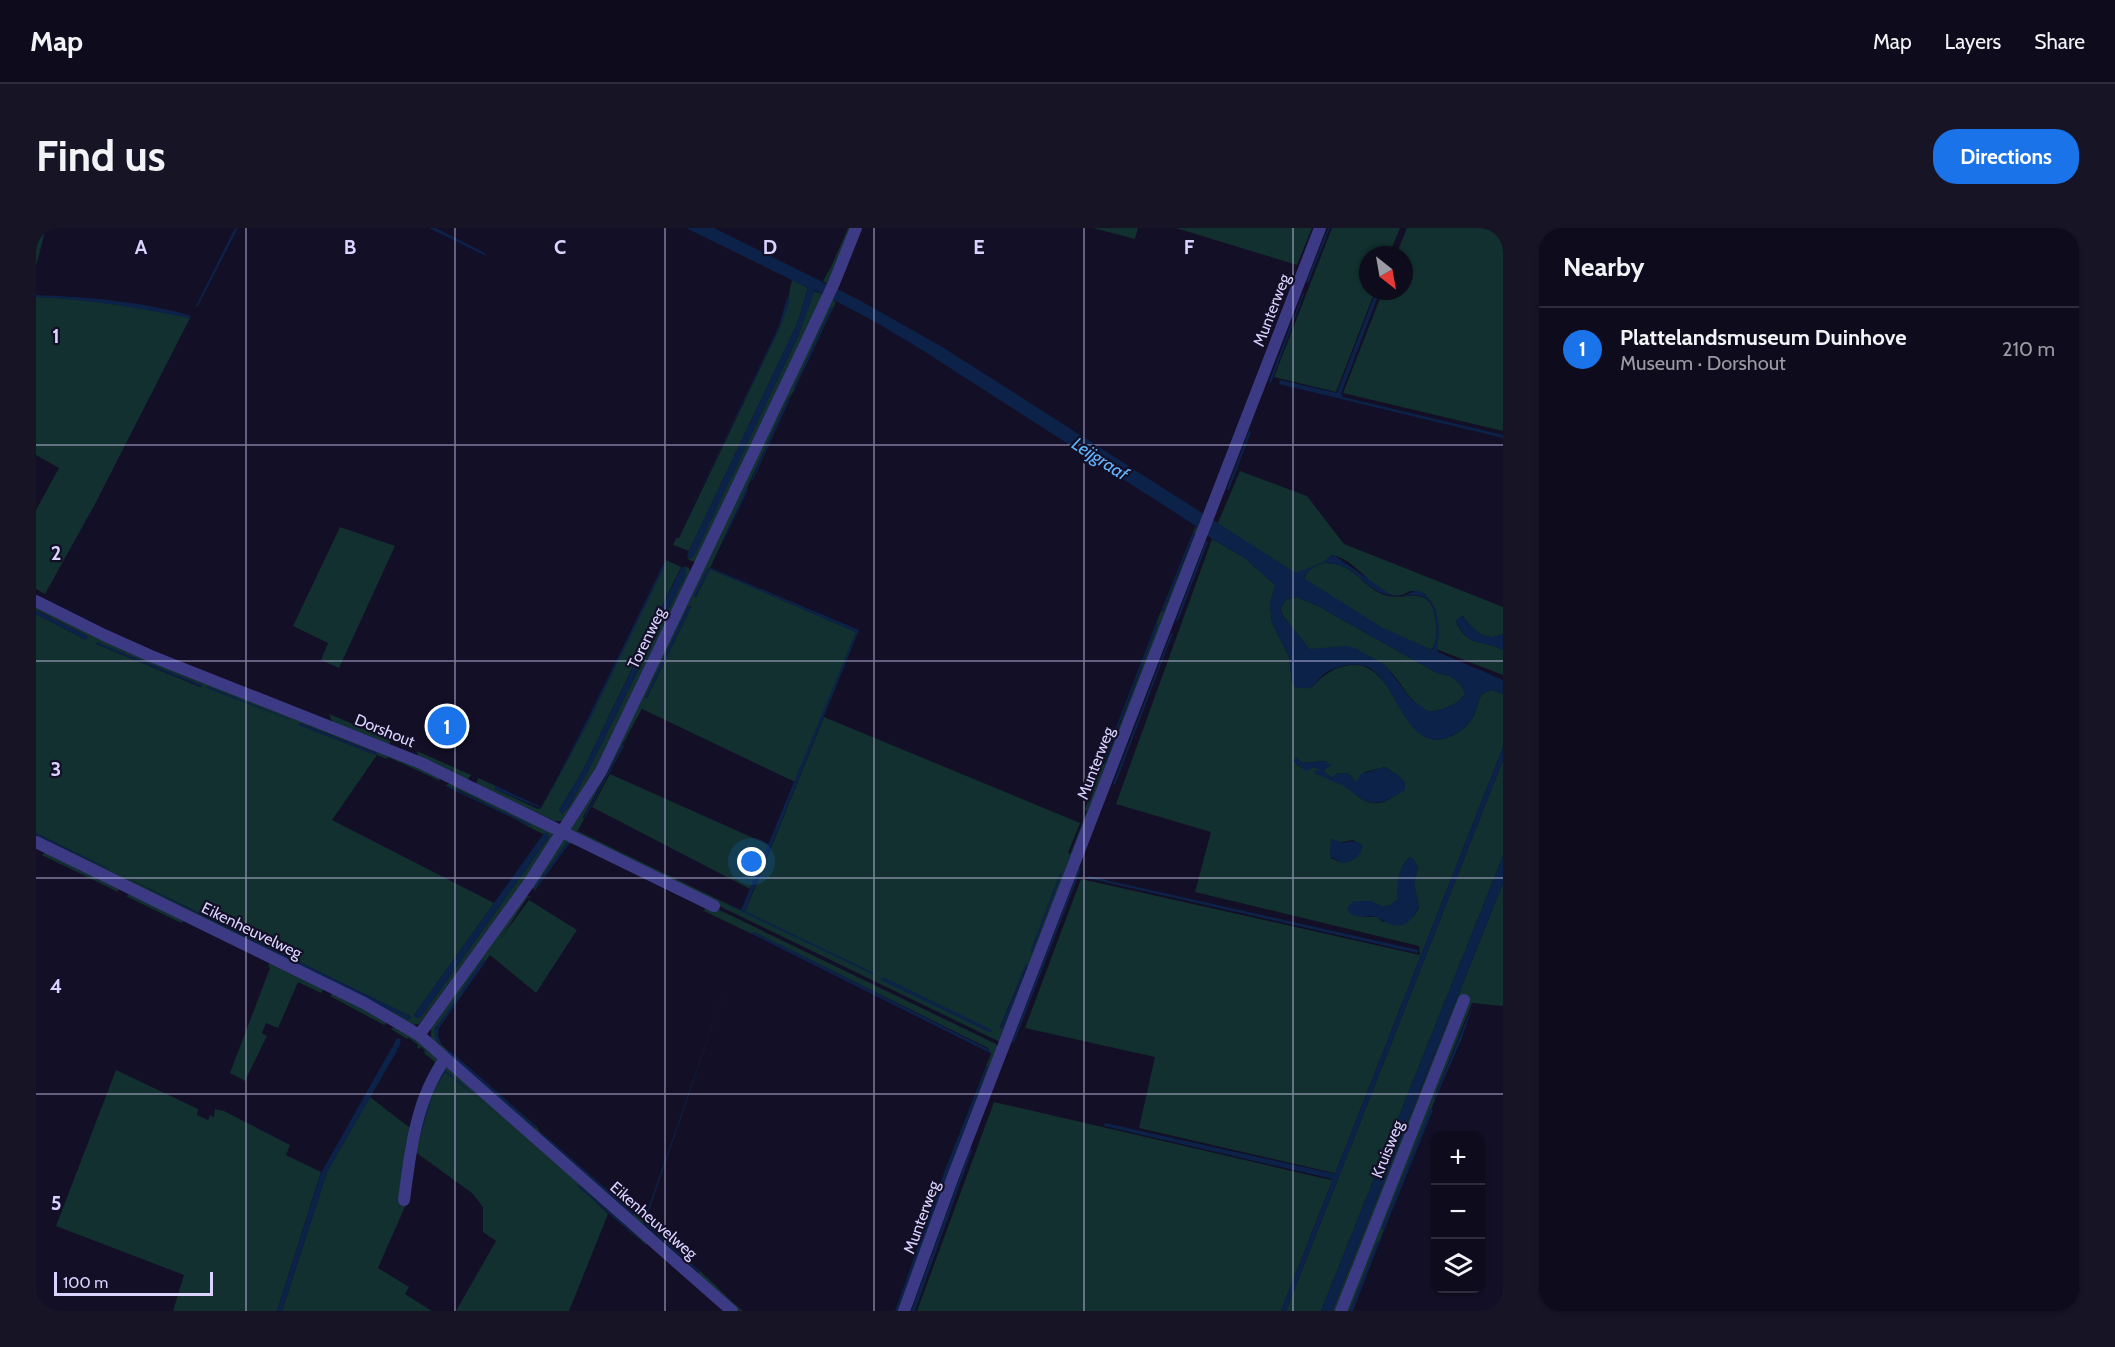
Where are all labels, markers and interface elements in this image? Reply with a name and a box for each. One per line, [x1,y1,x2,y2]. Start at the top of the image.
text: Map [30,24,83,58]
text: Map [1873,29,1912,54]
text: Layers [1945,29,2001,54]
text: Share [2034,29,2085,54]
button: Directions [1933,129,2079,184]
text: Find us [36,130,165,182]
text: A [135,235,148,259]
text: B [344,235,356,259]
text: C [554,235,566,259]
text: D [763,235,777,259]
text: E [973,235,985,259]
text: F [1184,235,1195,259]
north arrow [1359,246,1413,300]
text: Nearby [1563,251,1644,283]
street label: Munterweg [1249,270,1294,349]
text: 1 [52,324,60,348]
text: Plattelandsmuseum Duinhove [1620,324,1907,351]
text: 1 [1579,337,1586,361]
text: 210 m [2002,337,2055,361]
text: Museum · Dorshout [1620,351,1786,375]
water label: Leijgraaf [1068,433,1134,486]
text: 2 [51,541,61,565]
street label: Torenweg [624,604,670,672]
pin: 1 [428,704,466,748]
street label: Dorshout [352,710,418,751]
street label: Munterweg [1073,723,1118,802]
text: 3 [51,757,61,781]
your location [737,847,766,876]
street label: Eikenheuvelweg [199,898,306,963]
text: 4 [50,974,62,998]
street label: Kruisweg [1367,1117,1408,1181]
map controls [1431,1131,1485,1293]
button: + [1431,1131,1485,1185]
street label: Eikenheuvelweg [606,1177,702,1264]
street label: Munterweg [900,1177,944,1256]
button: − [1431,1185,1485,1239]
text: 5 [51,1191,61,1215]
button: layers [1431,1239,1485,1293]
scale bar [54,1269,213,1296]
text: 100 m [63,1273,108,1292]

